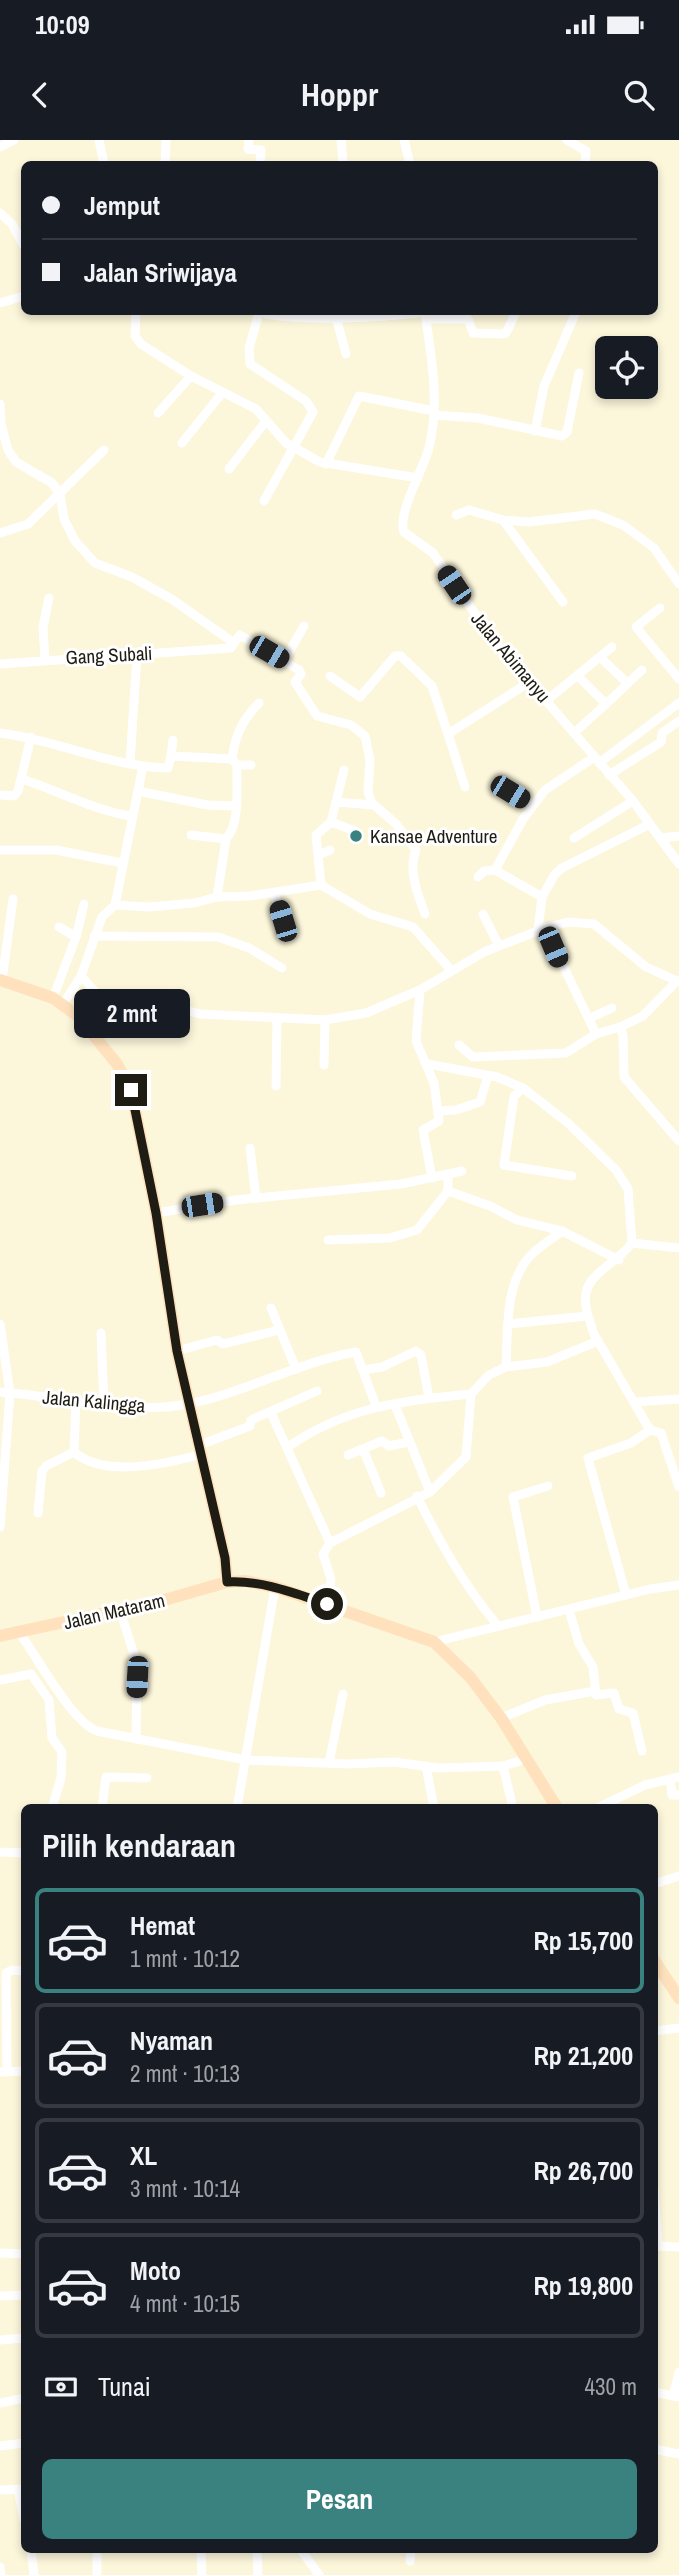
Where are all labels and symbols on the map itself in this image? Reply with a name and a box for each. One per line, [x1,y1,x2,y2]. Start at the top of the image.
car [434,562,475,608]
street label: Jalan Abimanyu [465,606,557,708]
car [246,632,293,672]
street label: Gang Subali [65,640,153,670]
car [487,772,534,812]
place label: Kansae Adventure [370,823,497,849]
marker: Kansae Adventure [348,828,364,844]
car [267,898,300,944]
car [536,924,571,970]
callout: 2 mnt [73,988,189,1038]
route end [115,1074,147,1106]
car [180,1191,225,1219]
street label: Jalan Kalingga [42,1384,147,1418]
street label: Jalan Mataram [61,1587,167,1635]
route start [311,1588,343,1620]
car [126,1655,149,1699]

